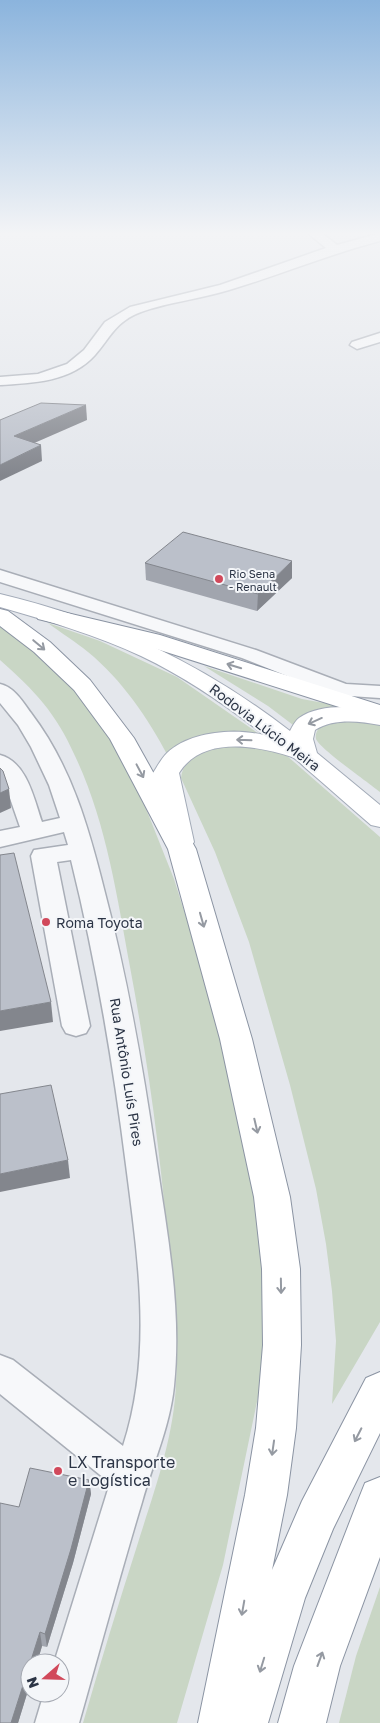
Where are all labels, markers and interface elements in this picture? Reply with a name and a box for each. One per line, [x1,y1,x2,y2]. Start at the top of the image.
place label: Rio Sena - Renault [229,567,277,593]
marker: Rio Sena - Renault [213,573,225,585]
one-way arrow [32,640,45,651]
one-way arrow [226,660,242,670]
street label: Rodovia Lúcio Meira [206,680,324,774]
one-way arrow [308,717,323,727]
one-way arrow [237,735,253,744]
one-way arrow [135,763,145,778]
one-way arrow [198,912,208,928]
place label: Roma Toyota [56,914,143,931]
marker: Roma Toyota [40,916,52,928]
street label: Rua Antônio Luís Pires [107,997,147,1147]
one-way arrow [252,1117,261,1133]
one-way arrow [276,1278,286,1294]
one-way arrow [353,1427,362,1442]
one-way arrow [268,1440,278,1456]
place label: LX Transporte e Logística [68,1452,175,1490]
marker: LX Transporte e Logística [52,1465,64,1477]
one-way arrow [237,1599,247,1615]
one-way arrow [316,1652,325,1667]
north arrow [20,1653,70,1703]
one-way arrow [257,1657,266,1672]
text: N [23,1675,42,1691]

